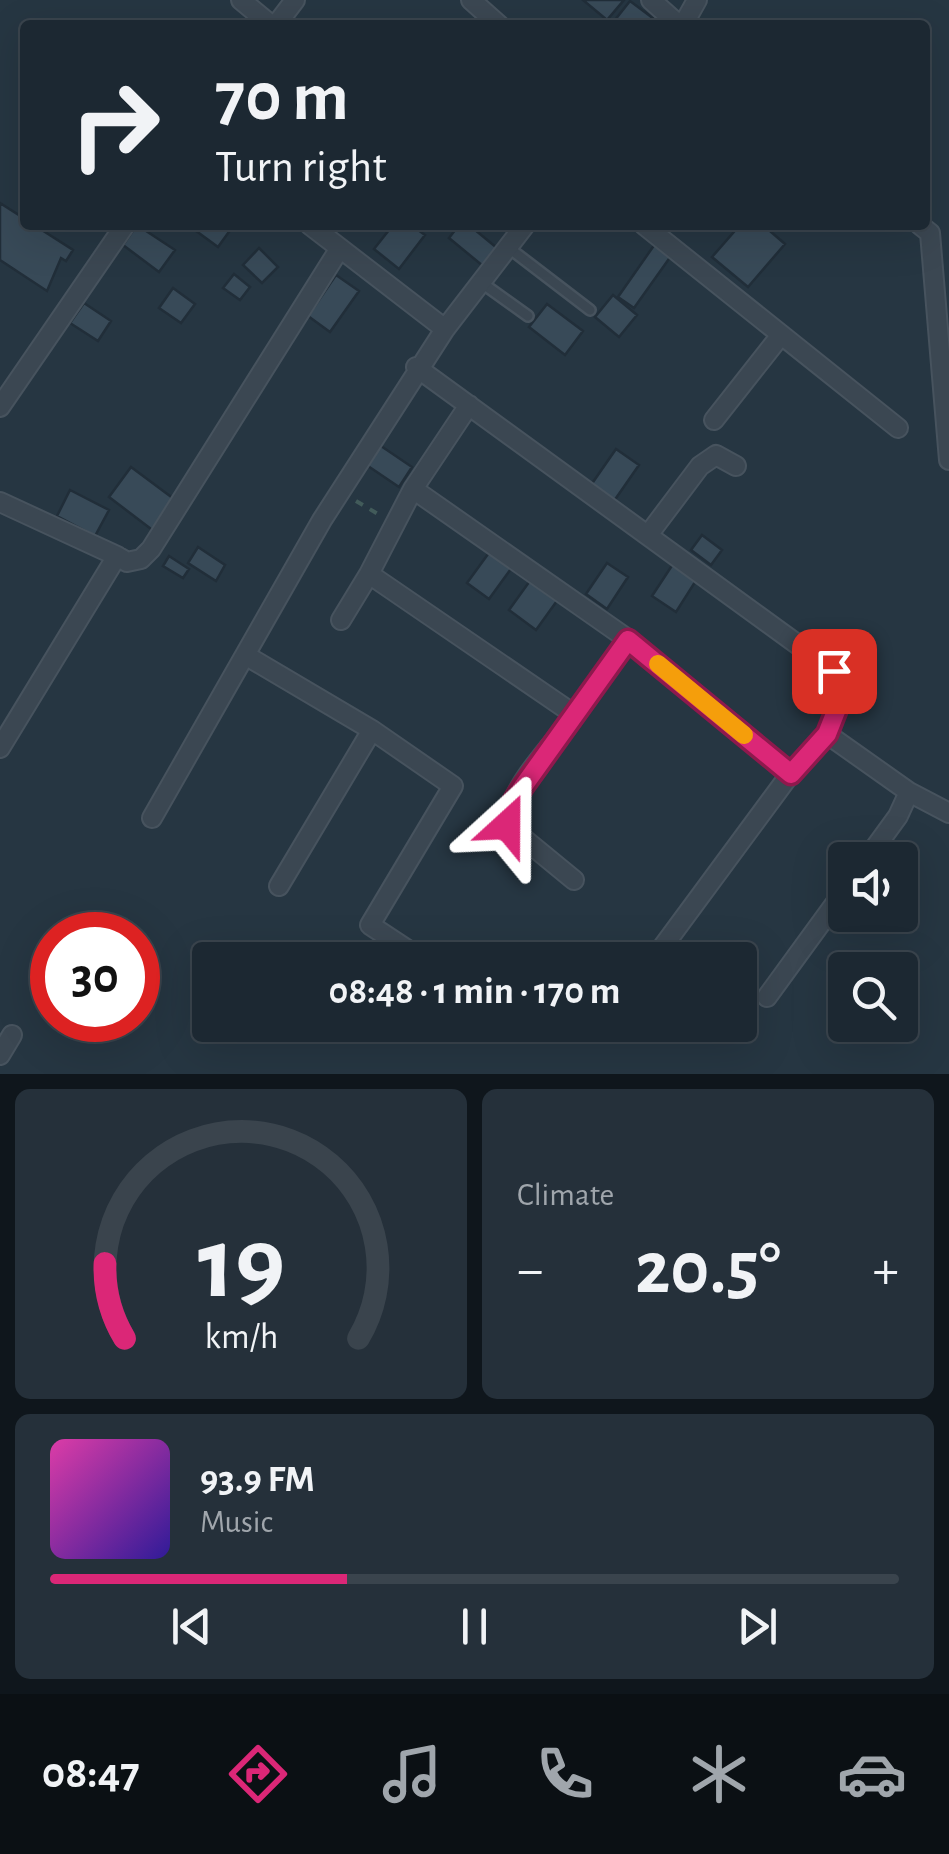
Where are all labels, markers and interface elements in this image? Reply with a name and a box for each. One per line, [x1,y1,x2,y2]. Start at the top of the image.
icon: right [50,60,180,190]
text: 70 m [215,63,349,133]
text: Turn right [215,145,387,190]
pin [792,629,877,714]
icon: arrive [807,644,862,699]
position arrow [455,773,559,877]
map controls [828,842,918,1042]
button: sound [828,842,918,932]
speed limit sign: 30 [30,912,160,1042]
button: search [828,952,918,1042]
text: 08:48 · 1 min · 170 m [329,973,620,1011]
text: Climate [517,1179,614,1211]
text: 19 [197,1213,285,1317]
text: 20.5° [635,1232,781,1307]
text: − [517,1243,543,1298]
text: + [873,1243,899,1298]
text: km/h [204,1319,278,1355]
text: 93.9 FM [200,1461,315,1499]
text: Music [200,1506,273,1538]
icon: previous [164,1599,219,1654]
icon: pause [447,1599,502,1654]
icon: next [730,1599,785,1654]
icon: directions [223,1739,293,1809]
icon: music [377,1739,447,1809]
icon: phone [530,1739,600,1809]
icon: climate [684,1739,754,1809]
icon: car [837,1739,907,1809]
text: 08:47 [42,1751,140,1796]

